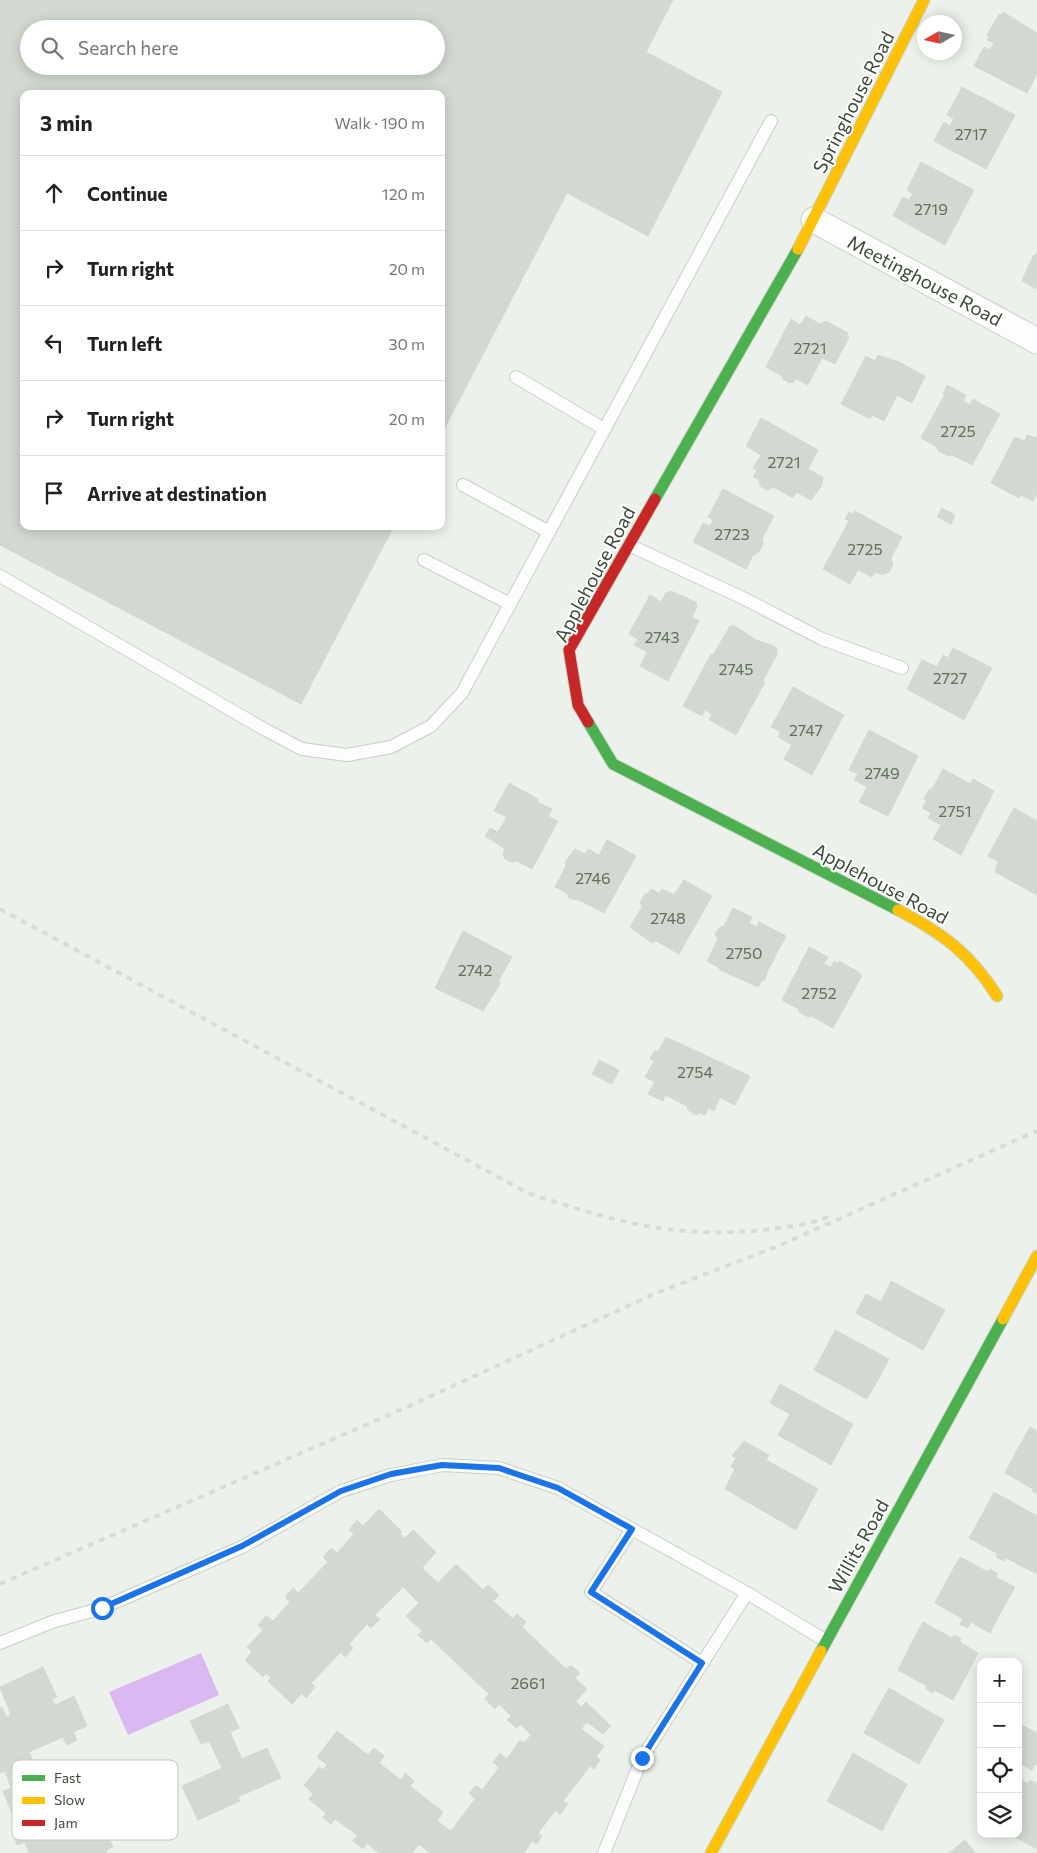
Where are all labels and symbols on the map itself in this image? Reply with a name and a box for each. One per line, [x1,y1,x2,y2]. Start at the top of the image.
north arrow [917,15,962,60]
street label: Springhouse Road [807,27,899,177]
house number: 2717 [955,124,987,143]
house number: 2719 [914,199,948,218]
street label: Meetinghouse Road [844,230,1006,330]
house number: 2721 [794,338,827,357]
house number: 2725 [940,421,976,440]
house number: 2721 [768,452,801,471]
street label: Applehouse Road [549,502,639,646]
house number: 2723 [714,524,750,543]
house number: 2725 [847,539,883,558]
house number: 2743 [644,627,680,646]
house number: 2745 [718,659,754,678]
house number: 2727 [933,668,967,687]
house number: 2747 [789,720,823,739]
house number: 2749 [864,763,900,782]
house number: 2751 [938,801,972,820]
street label: Applehouse Road [809,838,953,928]
house number: 2746 [575,868,611,887]
house number: 2748 [650,908,686,927]
house number: 2750 [726,943,762,962]
house number: 2742 [458,960,492,979]
house number: 2752 [801,983,837,1002]
house number: 2754 [677,1062,713,1081]
street label: Willits Road [823,1495,893,1597]
route start [91,1597,114,1620]
house number: 2661 [510,1673,546,1692]
route end [631,1747,654,1770]
legend [12,1760,178,1840]
text: Fast [54,1769,81,1786]
text: Slow [54,1791,85,1808]
text: Jam [54,1814,78,1831]

